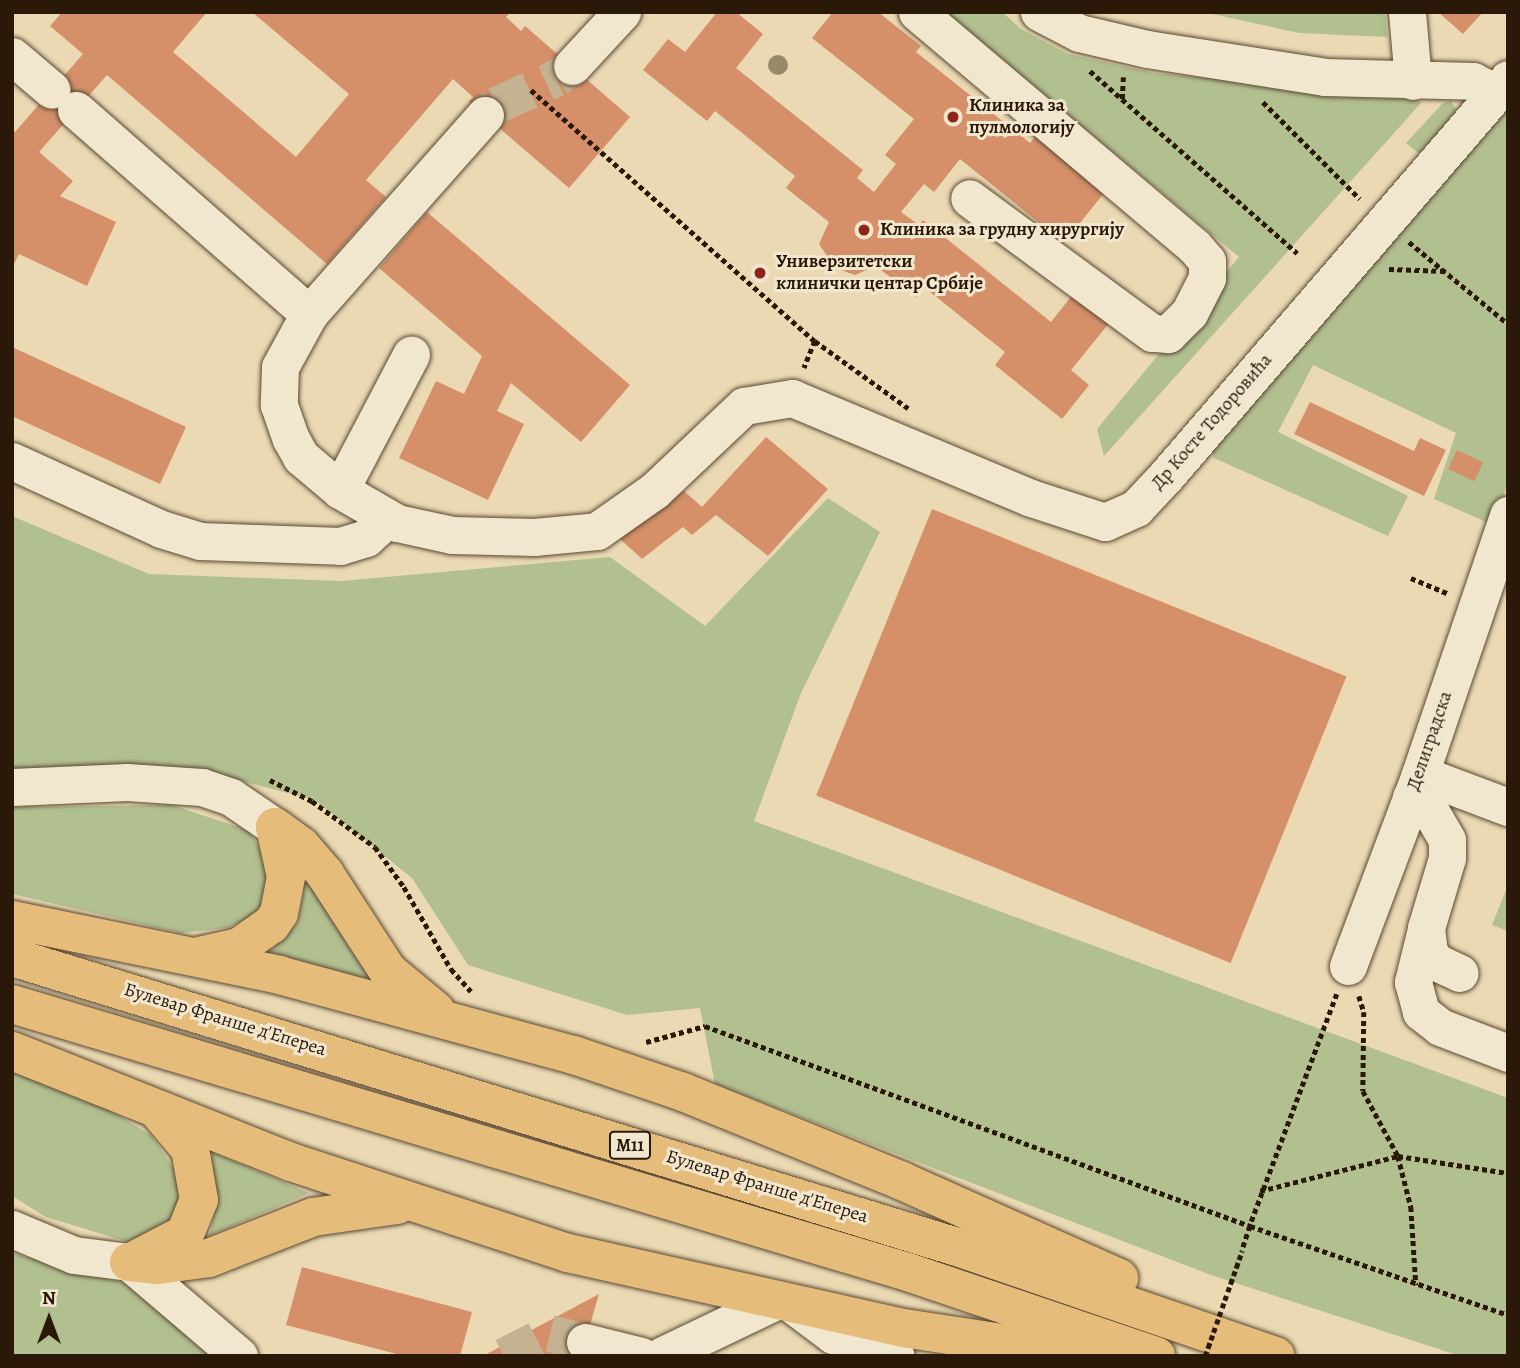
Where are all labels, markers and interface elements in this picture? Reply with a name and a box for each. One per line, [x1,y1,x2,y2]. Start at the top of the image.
place label: Клиника за пулмологију [969,95,1074,139]
marker: Клиника за пулмологију [943,107,963,127]
place label: Клиника за грудну хирургију [880,219,1124,241]
marker: Клиника за грудну хирургију [854,220,874,240]
place label: Универзитетски клинички центар Србије [776,251,983,295]
marker: Универзитетски клинички центар Србије [750,263,770,283]
street label: Др Косте Тодоровића [1147,349,1277,495]
street label: Делиградска [1402,688,1458,794]
street label: Булевар Франше д'Епереа [121,978,329,1062]
road number: M11 [607,1130,653,1160]
street label: Булевар Франше д'Епереа [663,1145,871,1229]
north arrow [14,1284,84,1354]
text: N [42,1285,56,1311]

